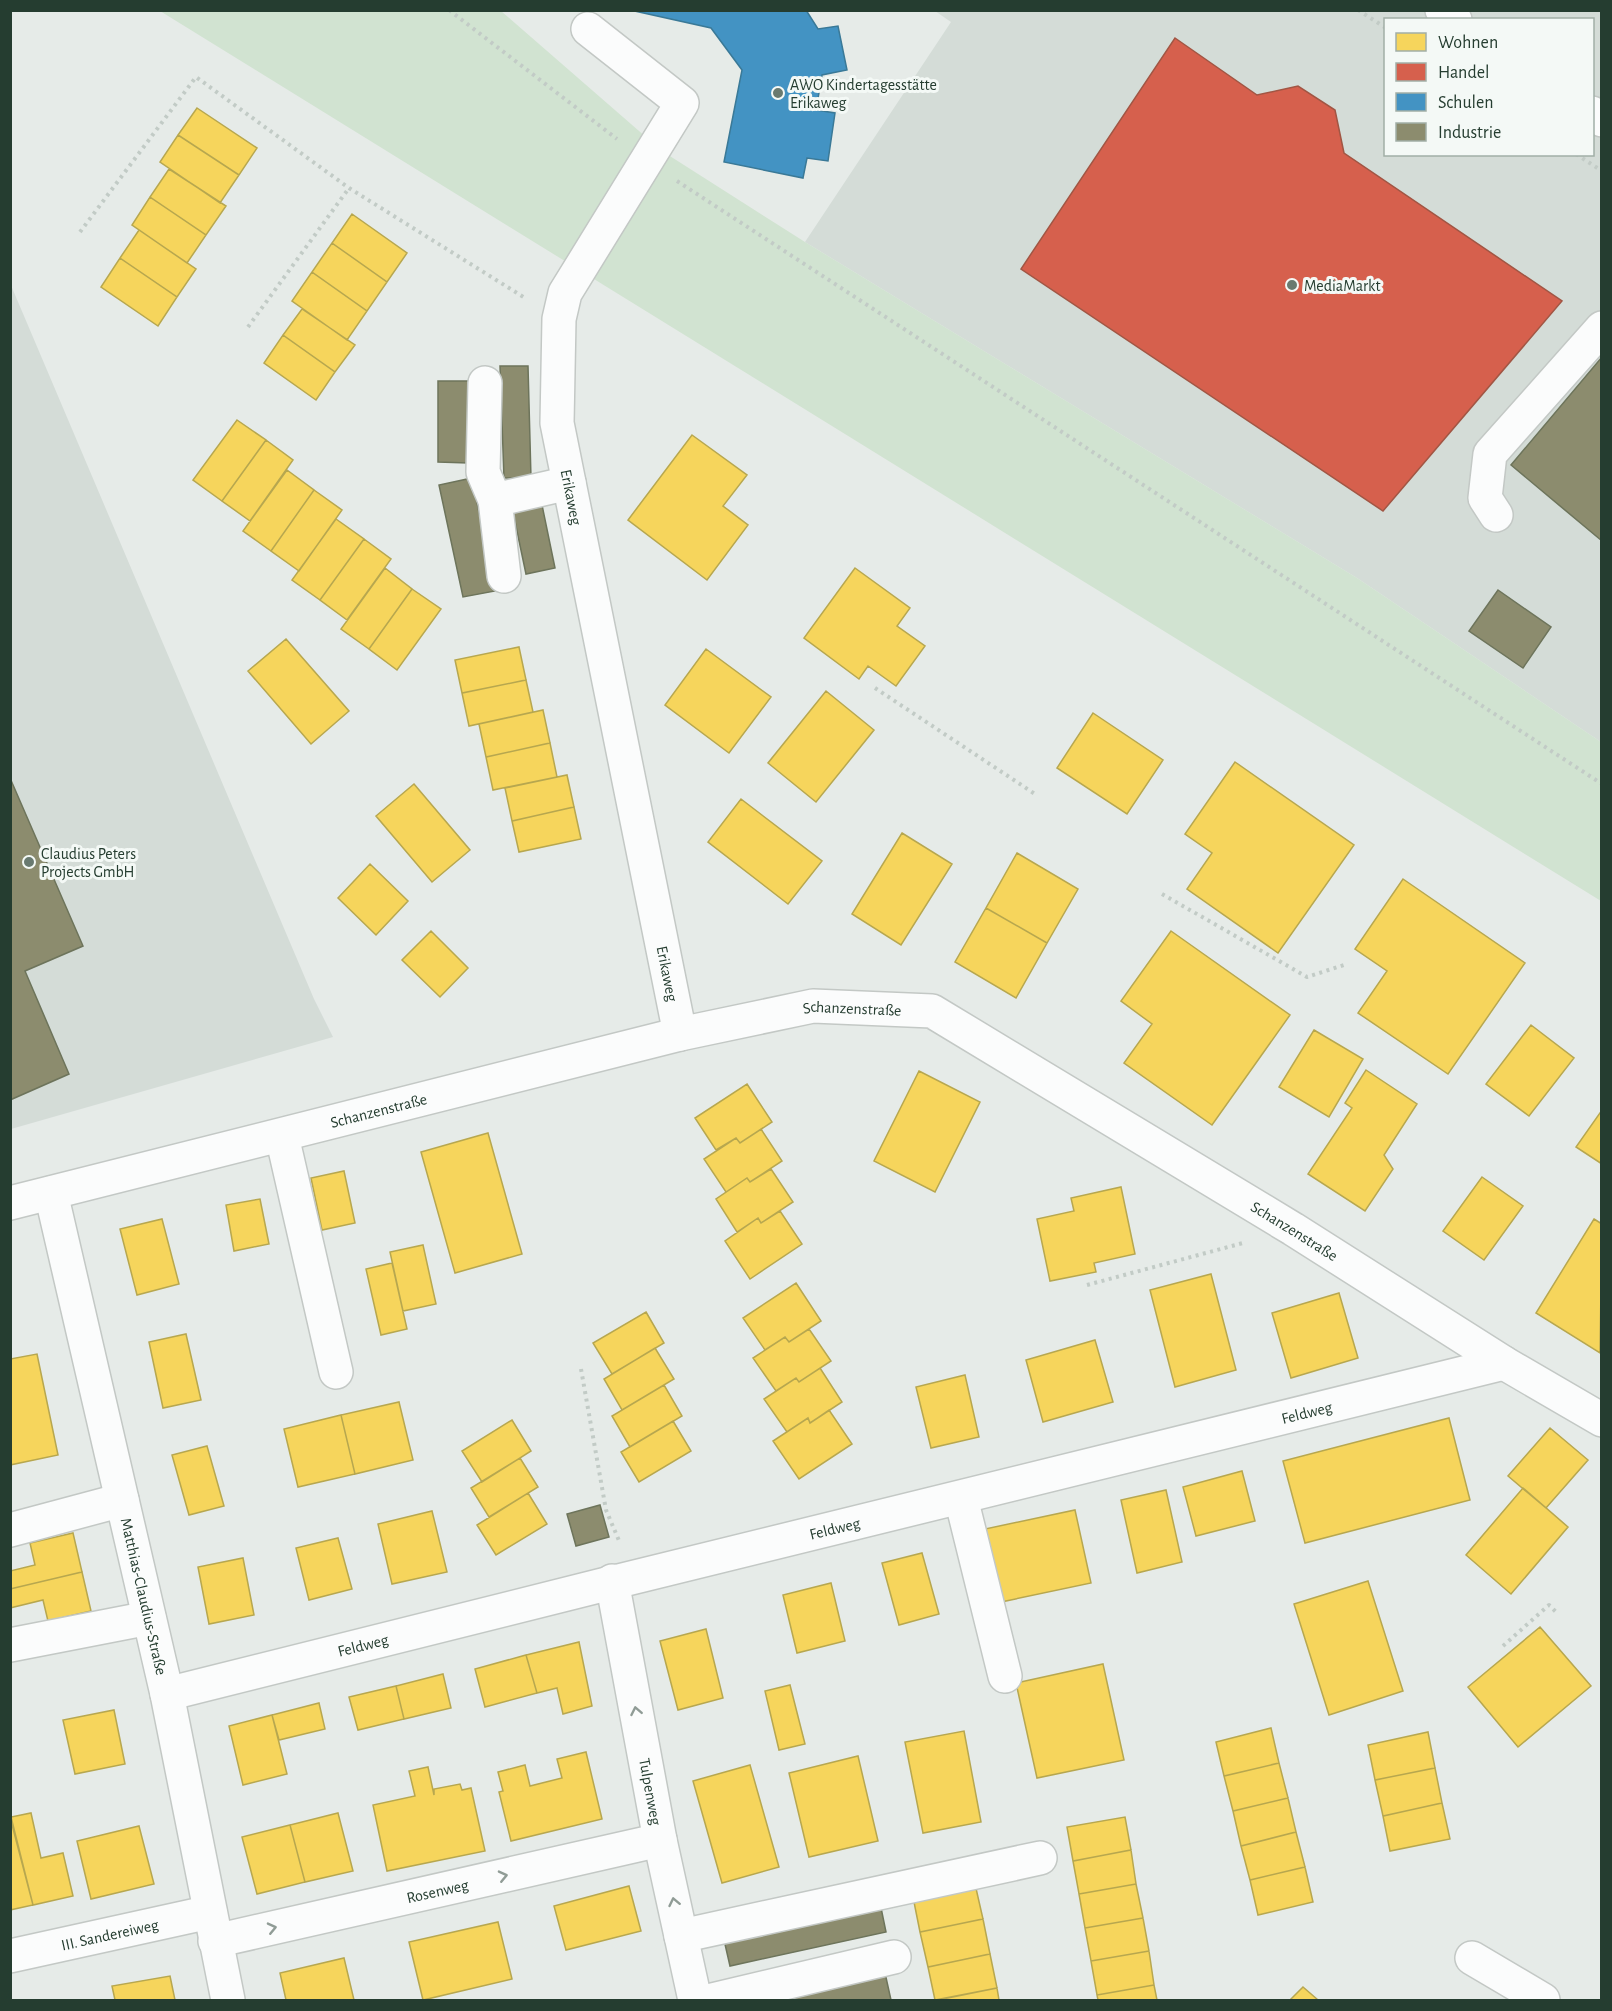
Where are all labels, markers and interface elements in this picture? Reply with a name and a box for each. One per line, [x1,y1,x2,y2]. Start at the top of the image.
legend [1384,18,1594,156]
text: Wohnen [1438,34,1498,52]
text: Handel [1438,64,1489,82]
place label: AWO Kindertagesstätte Erikaweg [790,77,937,111]
marker: AWO Kindertagesstätte Erikaweg [771,86,785,100]
text: Schulen [1438,94,1494,112]
text: Industrie [1438,124,1501,142]
marker: MediaMarkt [1285,278,1299,292]
place label: MediaMarkt [1304,278,1381,294]
street label: Erikaweg [558,468,584,527]
place label: Claudius Peters Projects GmbH [41,846,136,881]
marker: Claudius Peters Projects GmbH [22,855,36,869]
street label: Erikaweg [653,944,680,1003]
street label: Schanzenstraße [801,999,902,1019]
street label: Schanzenstraße [329,1091,429,1131]
street label: Schanzenstraße [1248,1199,1340,1264]
street label: Feldweg [1280,1399,1334,1427]
street label: Feldweg [808,1515,862,1543]
street label: Matthias-Claudius-Straße [117,1516,169,1677]
street label: Feldweg [336,1632,390,1660]
one-way arrow [630,1706,643,1716]
street label: Tulpenweg [636,1757,664,1827]
one-way arrow [498,1870,508,1883]
street label: Rosenweg [405,1877,470,1906]
one-way arrow [668,1898,681,1908]
street label: III. Sandereiweg [60,1917,160,1954]
one-way arrow [267,1922,277,1935]

